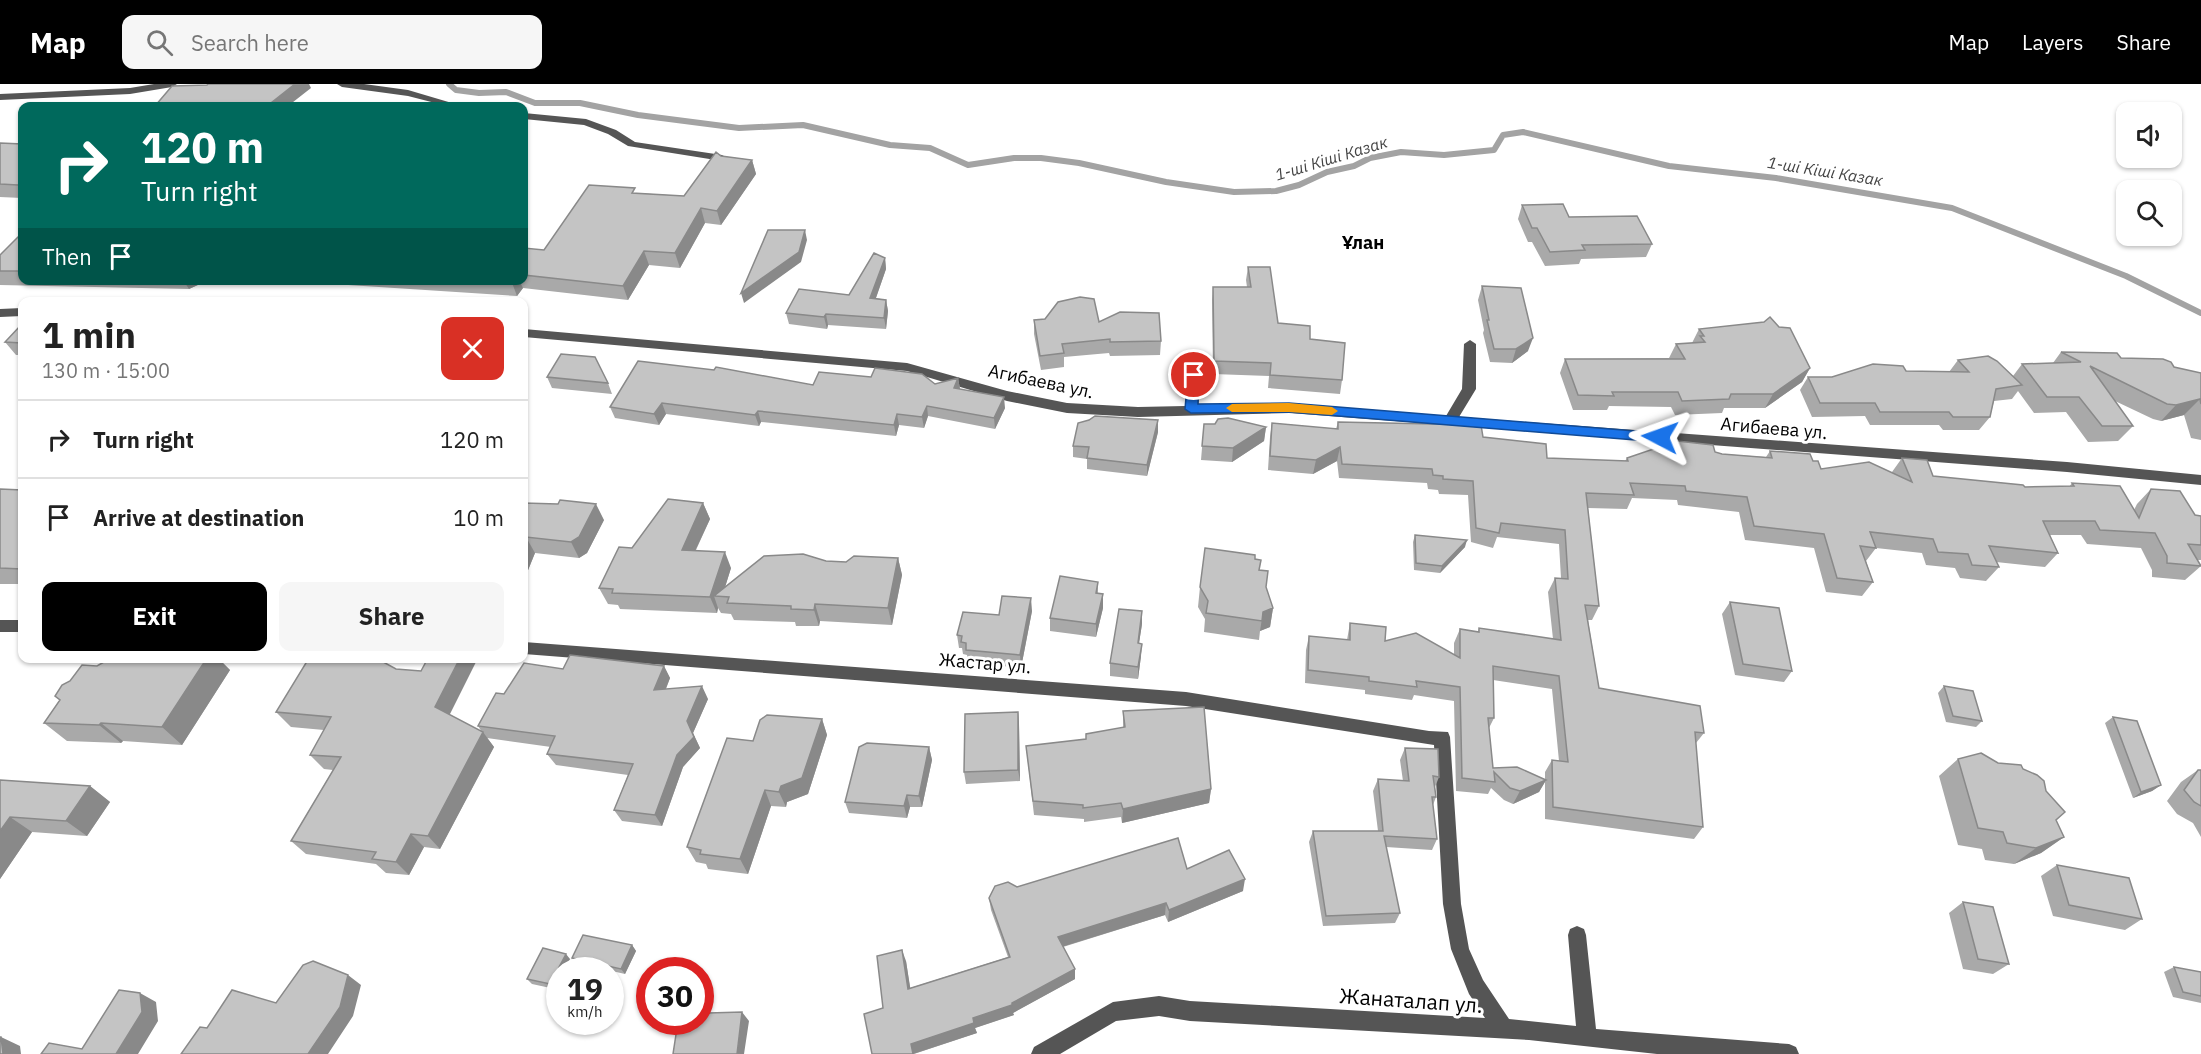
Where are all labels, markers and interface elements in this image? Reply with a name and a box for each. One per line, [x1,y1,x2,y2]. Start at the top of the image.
search box [122,15,542,69]
text: Map [30,24,86,61]
icon: search [143,26,176,59]
text: Search here [191,28,309,57]
text: Map [1949,28,1989,56]
text: Layers [2022,28,2084,56]
text: Share [2117,28,2171,56]
map controls [2116,102,2182,246]
button: sound [2116,102,2182,168]
text: 120 m [141,120,264,175]
icon: right [42,126,120,204]
water label: 1-ші Кіші Казак [1272,131,1390,185]
water label: 1-ші Кіші Казак [1766,152,1885,190]
text: Turn right [141,173,258,208]
button: search [2116,180,2182,246]
district label: Ұлан [1342,231,1384,254]
icon: arrive [104,240,137,273]
text: Then [42,242,92,271]
text: 1 min [42,311,136,358]
button: close [441,317,504,380]
pin [1168,349,1219,400]
text: 130 m · 15:00 [42,357,170,384]
icon: arrive [1177,358,1210,391]
street label: Агибаева ул. [986,359,1096,403]
position arrow [1628,405,1692,469]
street label: Агибаева ул. [1720,412,1828,444]
icon: right [42,423,75,456]
text: Turn right [93,425,194,454]
text: 120 m [440,425,504,454]
icon: arrive [42,501,75,534]
text: Arrive at destination [93,503,304,532]
text: 10 m [453,503,504,532]
button: Exit [42,582,267,651]
button: Share [279,582,504,651]
street label: Жастар ул. [938,648,1032,678]
speed limit sign: 30 [636,957,714,1035]
text: 19 [567,969,603,1008]
street label: Жанаталап ул. [1338,981,1484,1019]
text: km/h [567,1002,603,1021]

